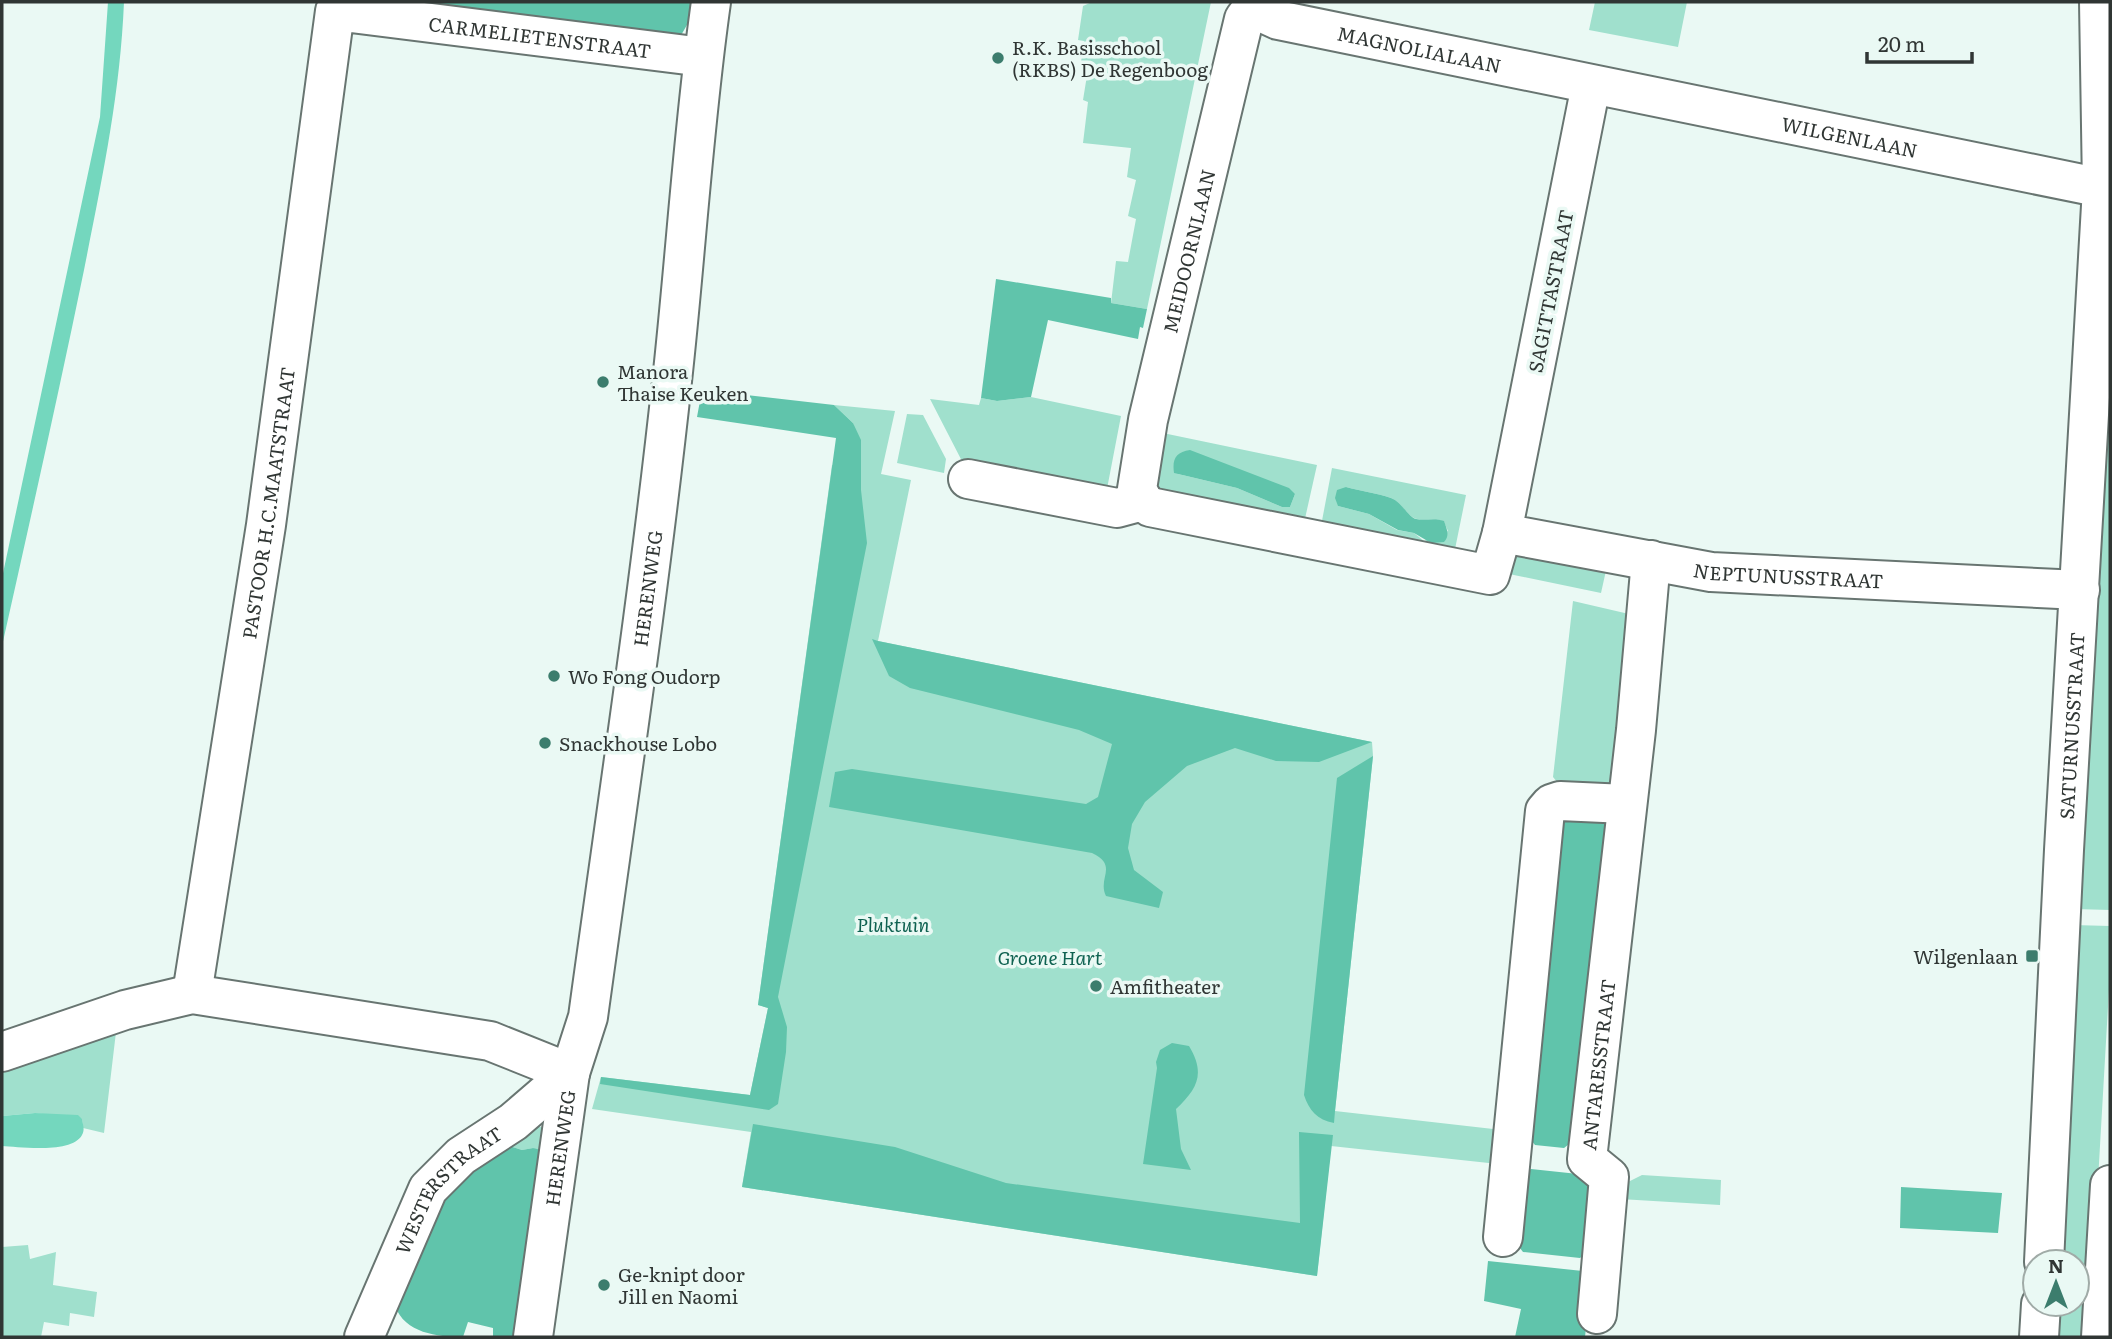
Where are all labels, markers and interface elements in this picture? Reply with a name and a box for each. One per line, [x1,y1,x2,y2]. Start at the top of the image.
street label: CARMELIETENSTRAAT [427,9,653,64]
street label: MAGNOLIALAAN [1335,18,1504,79]
scale bar [1867,21,1972,65]
text: 20 m [1878,27,1925,58]
place label: R.K. Basisschool (RKBS) De Regenboog [1012,33,1208,83]
marker: R.K. Basisschool (RKBS) De Regenboog [990,50,1006,66]
street label: WILGENLAAN [1779,109,1920,164]
street label: MEIDOORNLAAN [1155,166,1222,336]
street label: SAGITTASTRAAT [1520,207,1580,375]
place label: Manora Thaise Keuken [617,357,749,407]
street label: PASTOOR H.C.MAATSTRAAT [234,365,301,641]
marker: Manora Thaise Keuken [595,374,611,390]
street label: HERENWEG [626,529,668,648]
street label: NEPTUNUSSTRAAT [1691,555,1884,594]
street label: SATURNUSSTRAAT [2052,631,2090,820]
place label: Wo Fong Oudorp [568,662,720,690]
marker: Wo Fong Oudorp [546,668,562,684]
place label: Snackhouse Lobo [559,729,717,757]
marker: Snackhouse Lobo [537,735,553,751]
park label: Pluktuin [856,910,930,938]
place label: Wilgenlaan [1913,942,2018,970]
park label: Groene Hart [998,943,1103,971]
marker: Wilgenlaan [2024,948,2040,964]
place label: Amfitheater [1110,972,1220,1000]
street label: ANTARESSTRAAT [1574,977,1621,1152]
marker: Amfitheater [1088,978,1104,994]
street label: HERENWEG [538,1088,581,1208]
street label: WESTERSTRAAT [388,1119,507,1258]
north arrow [2021,1248,2091,1318]
text: N [2048,1251,2064,1279]
place label: Ge-knipt door Jill en Naomi [618,1260,745,1310]
marker: Ge-knipt door Jill en Naomi [596,1277,612,1293]

